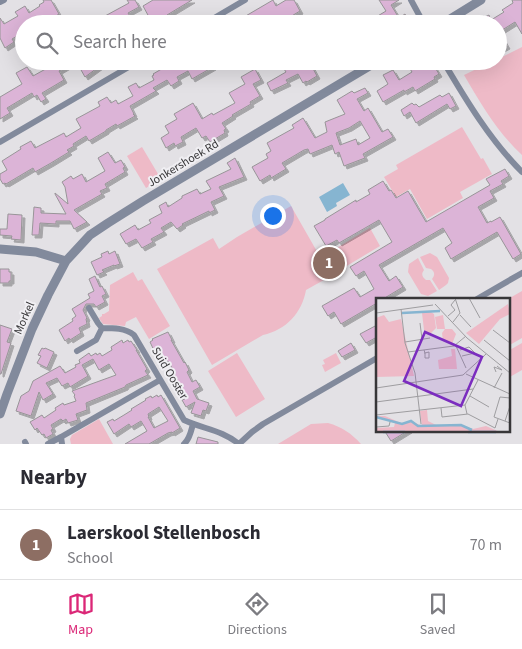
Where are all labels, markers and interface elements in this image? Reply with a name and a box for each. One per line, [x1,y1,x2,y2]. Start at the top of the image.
search box [15,15,507,70]
icon: search [33,29,61,57]
text: Search here [73,29,167,56]
street label: Jonkershoek Rd [144,135,222,191]
your location [260,203,286,229]
pin: 1 [313,244,345,282]
inset map [376,298,510,432]
street label: Morkel [10,299,39,337]
street label: Suid Ooster [147,344,192,403]
text: Nearby [20,462,87,492]
text: Laerskool Stellenbosch [67,520,261,547]
text: 1 [32,534,40,556]
text: 70 m [470,534,502,556]
text: School [67,547,113,569]
tab: Map [67,590,95,640]
tab: Directions [228,590,287,640]
tab: Saved [420,590,455,640]

